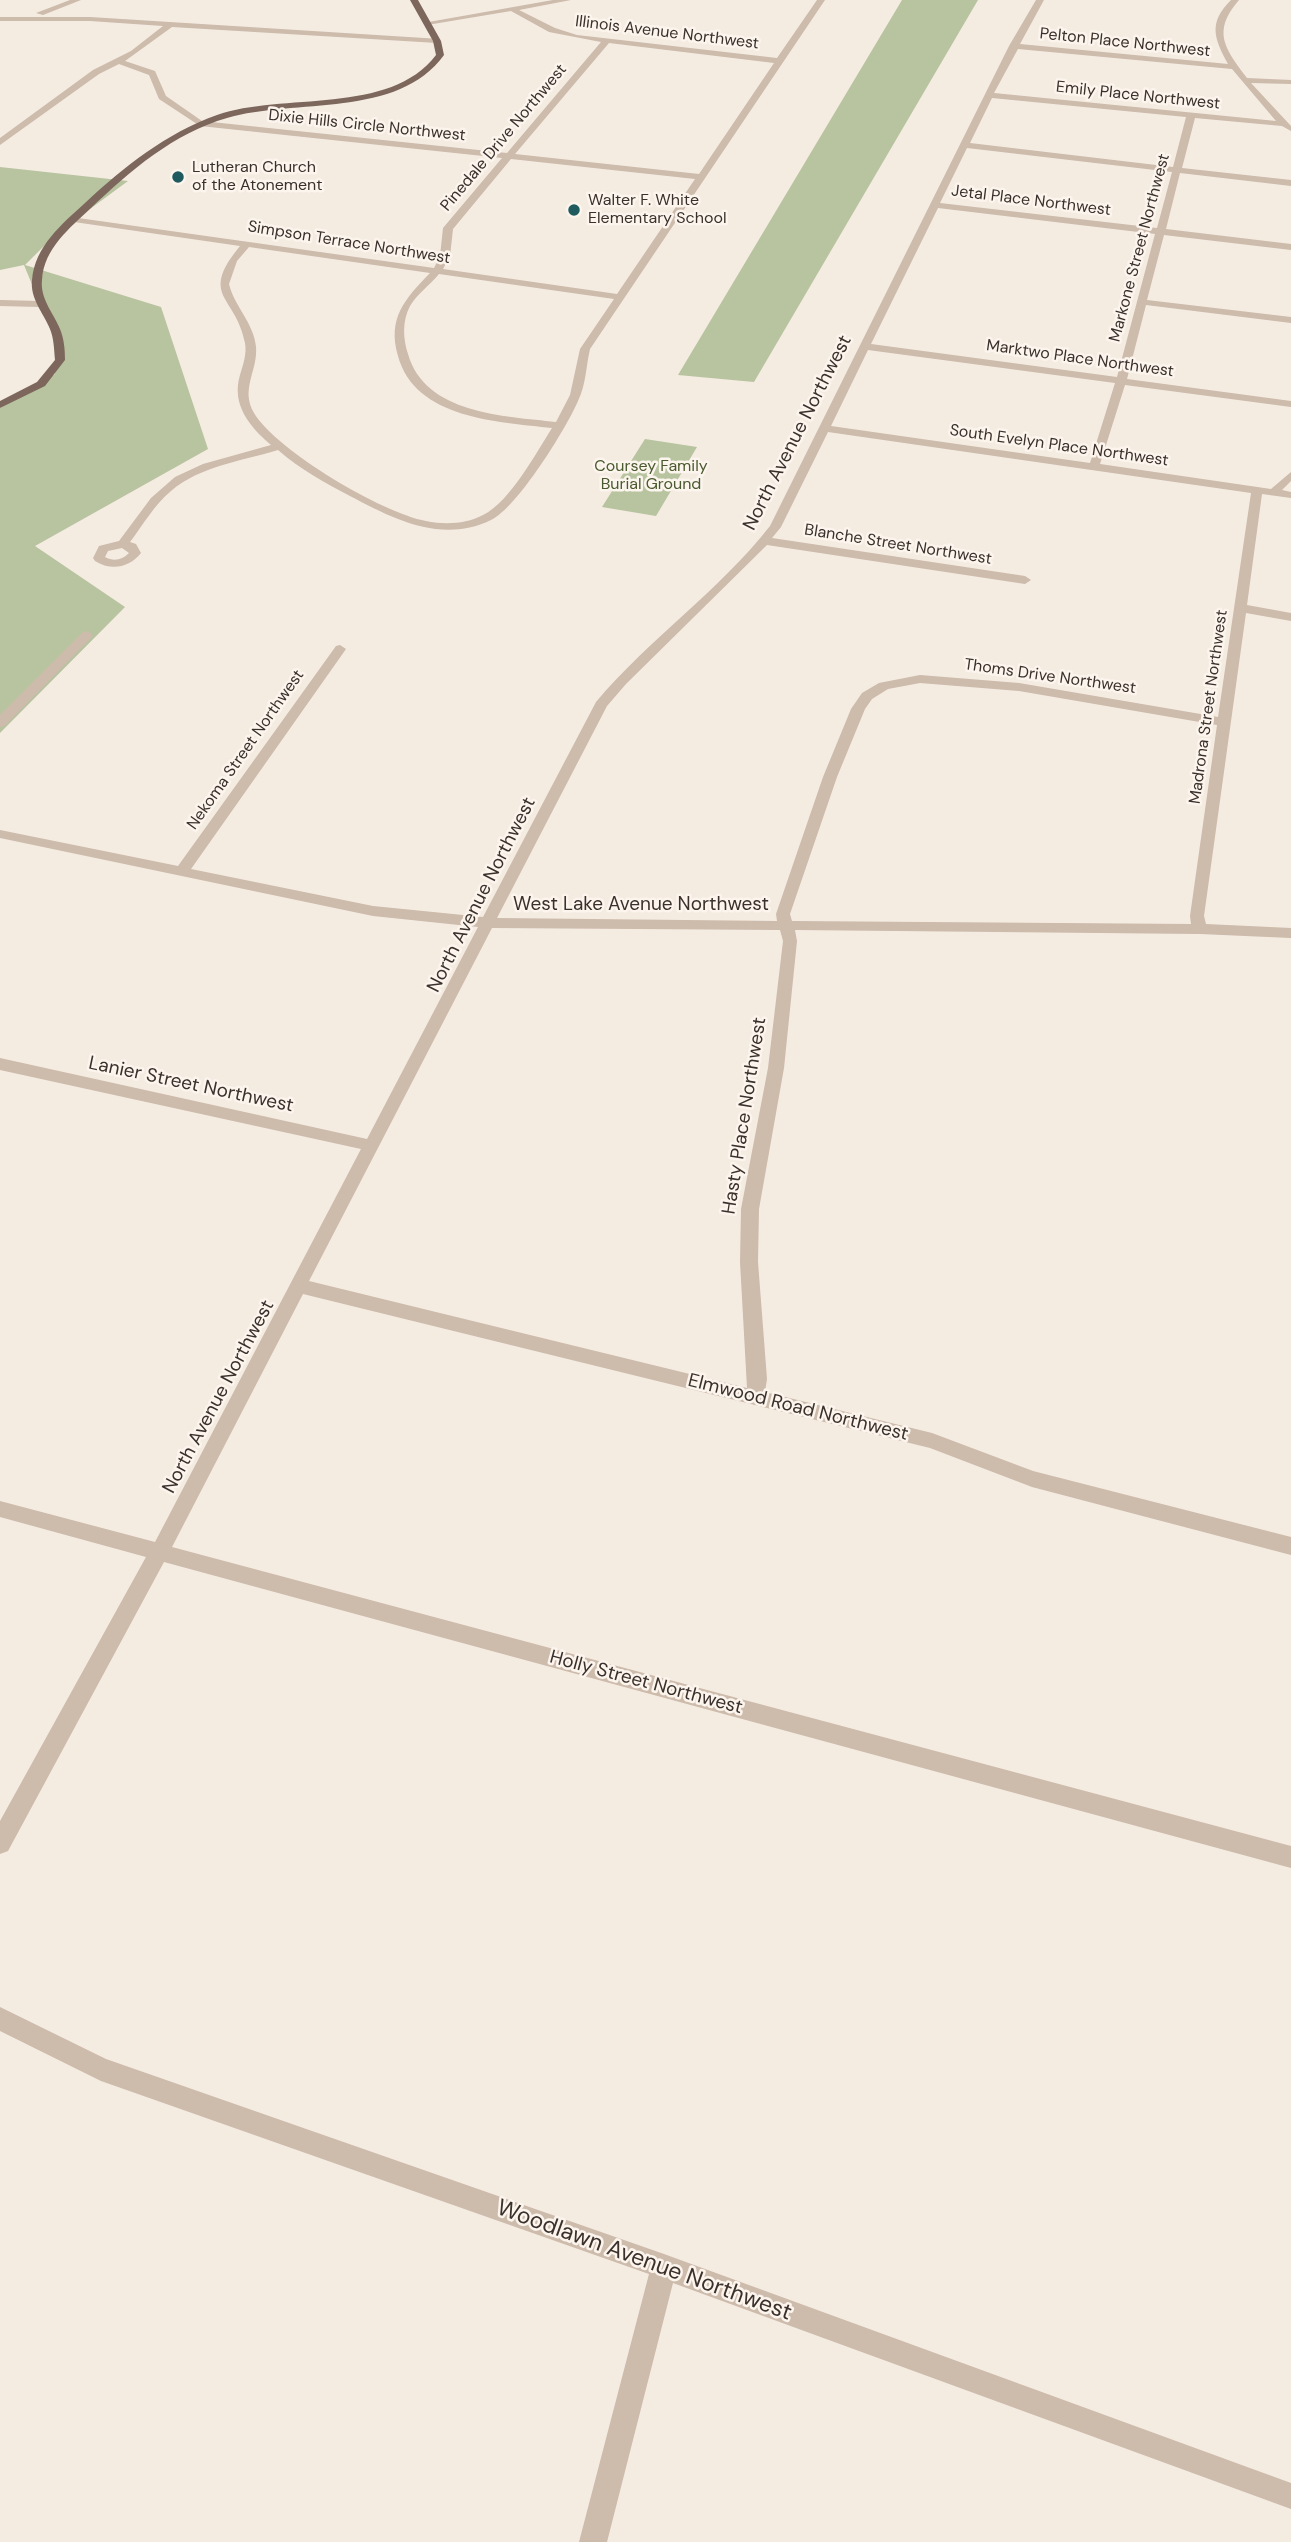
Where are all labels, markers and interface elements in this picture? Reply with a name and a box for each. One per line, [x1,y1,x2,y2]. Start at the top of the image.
street label: Illinois Avenue Northwest [574,12,760,54]
street label: Pelton Place Northwest [1039,24,1211,62]
street label: Pinedale Drive Northwest [437,61,571,215]
street label: Emily Place Northwest [1055,78,1221,114]
street label: Dixie Hills Circle Northwest [268,106,466,146]
street label: Markone Street Northwest [1106,152,1174,344]
place label: Lutheran Church of the Atonement [192,158,323,196]
marker: Lutheran Church of the Atonement [170,169,186,185]
street label: Jetal Place Northwest [950,182,1112,220]
place label: Walter F. White Elementary School [588,191,726,229]
marker: Walter F. White Elementary School [566,202,582,218]
street label: Simpson Terrace Northwest [246,217,452,269]
street label: North Avenue Northwest [739,332,857,534]
street label: Marktwo Place Northwest [985,336,1175,382]
street label: South Evelyn Place Northwest [948,421,1170,471]
park label: Coursey Family Burial Ground [594,457,708,495]
street label: Blanche Street Northwest [803,521,993,569]
street label: Madrona Street Northwest [1186,609,1232,805]
street label: Thoms Drive Northwest [963,655,1137,699]
street label: Nekoma Street Northwest [183,666,309,834]
street label: North Avenue Northwest [423,794,541,996]
street label: West Lake Avenue Northwest [513,894,769,916]
street label: Hasty Place Northwest [718,1016,772,1216]
street label: Lanier Street Northwest [86,1052,296,1118]
street label: North Avenue Northwest [158,1296,280,1498]
street label: Elmwood Road Northwest [686,1370,910,1446]
street label: Holly Street Northwest [547,1646,745,1720]
street label: Woodlawn Avenue Northwest [493,2195,795,2327]

